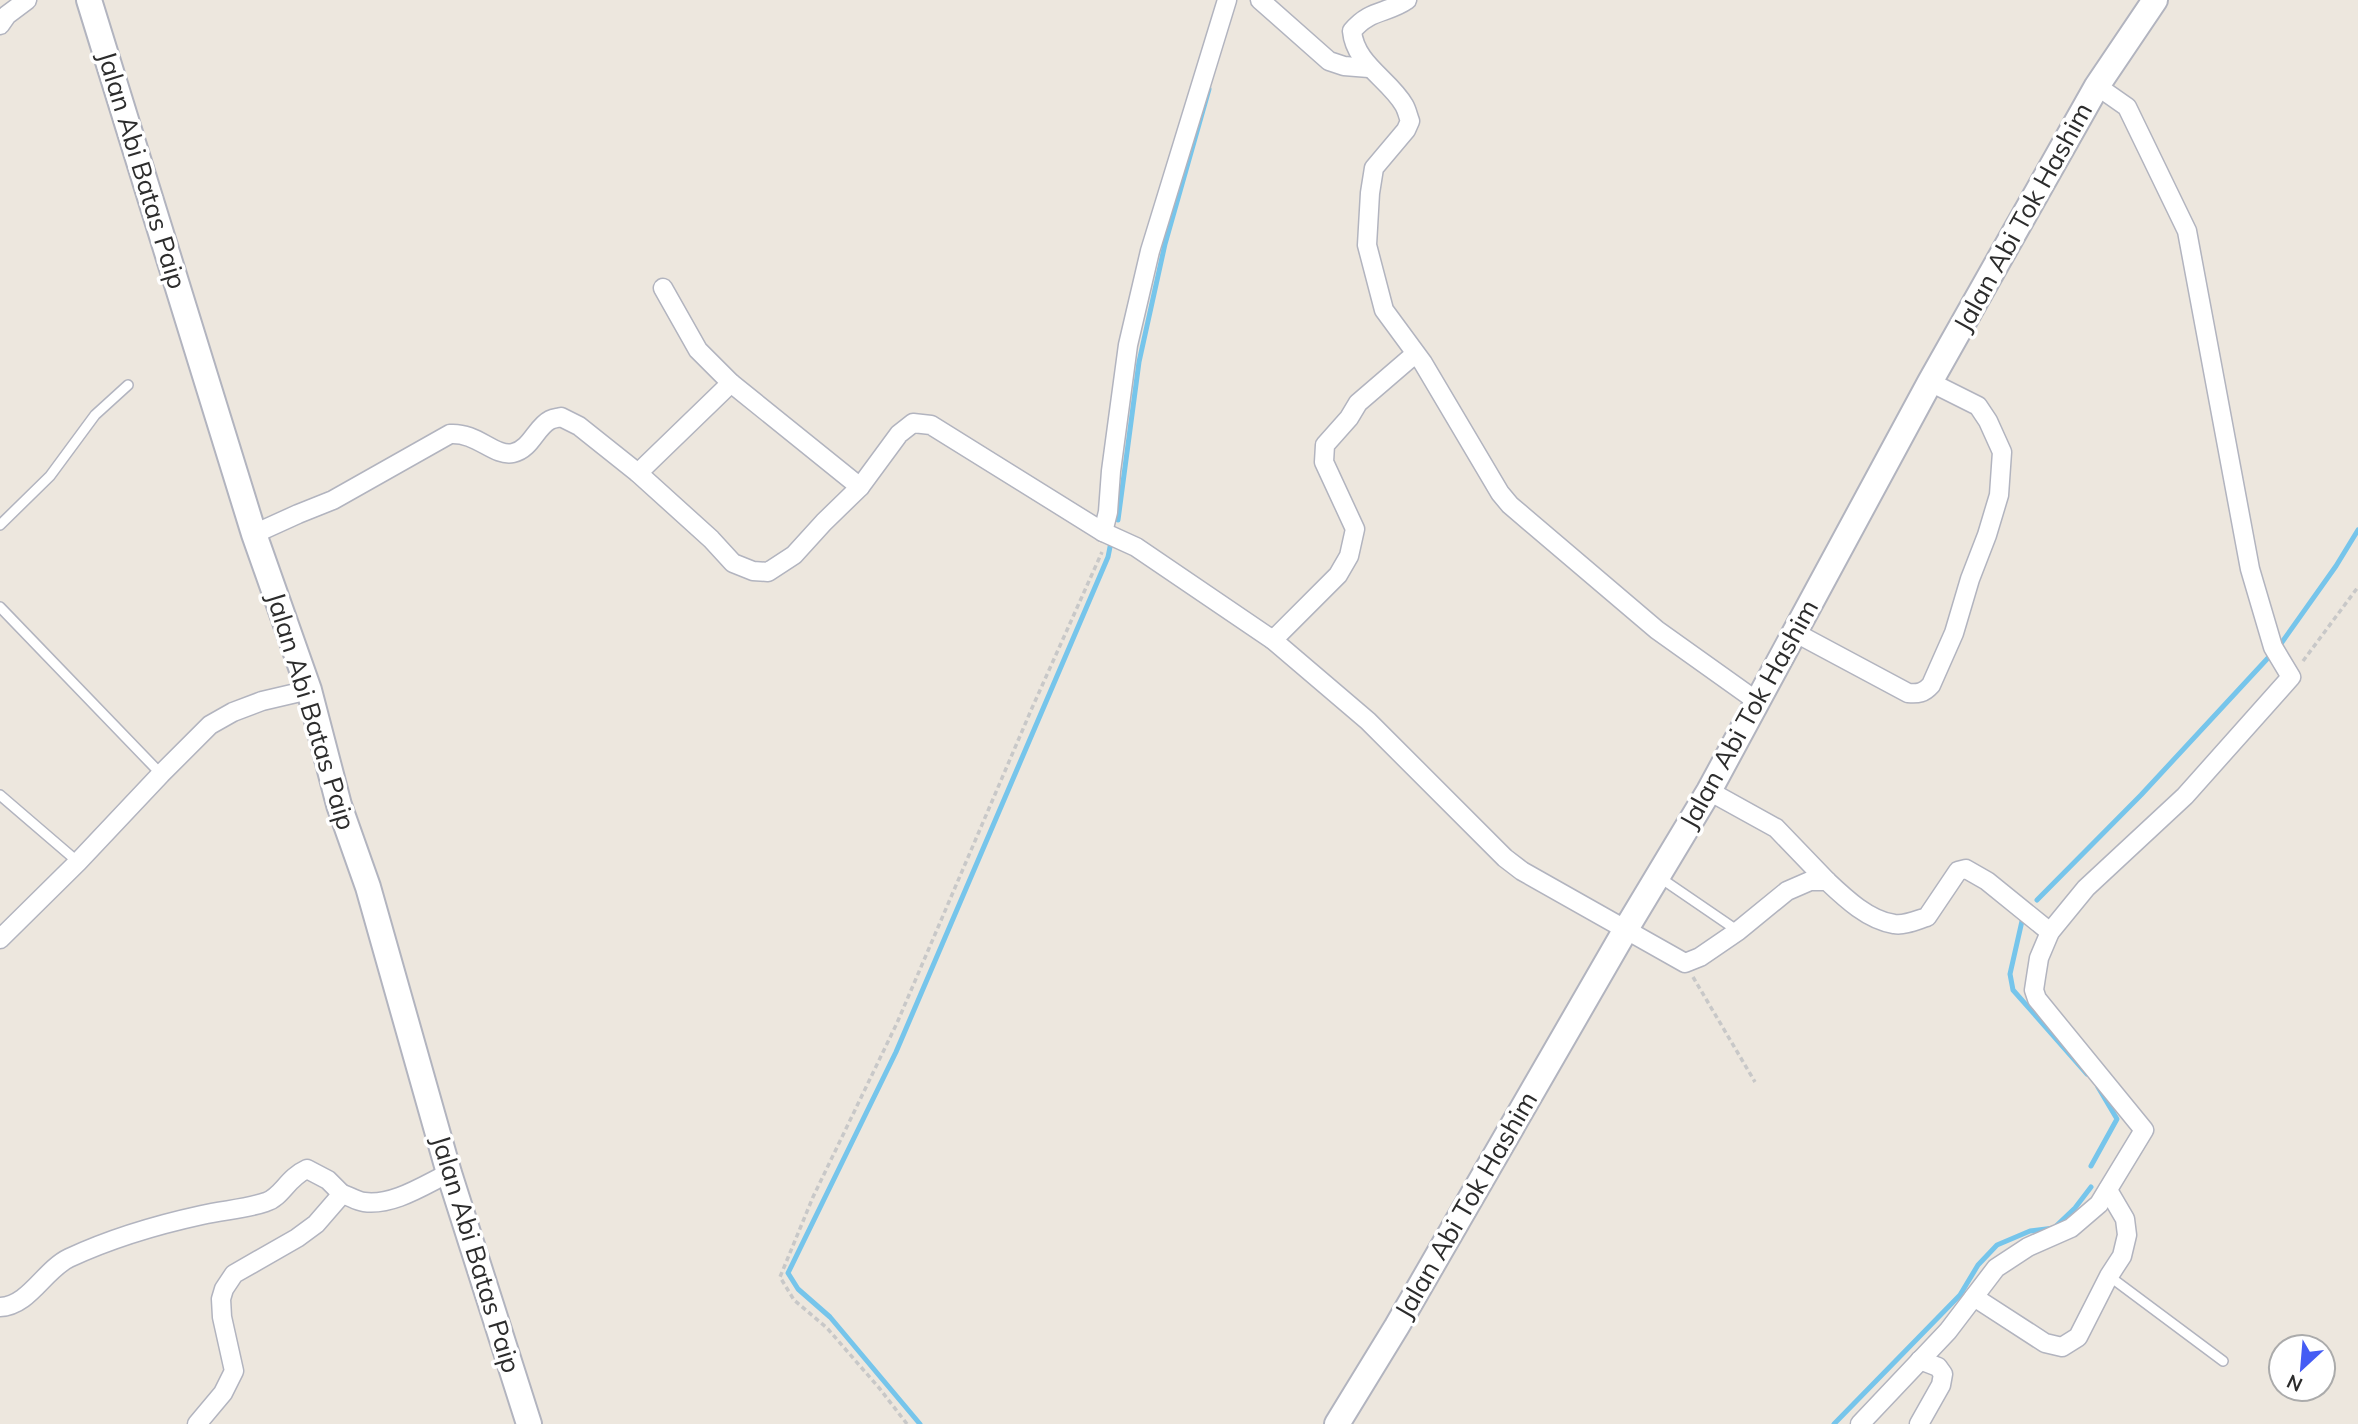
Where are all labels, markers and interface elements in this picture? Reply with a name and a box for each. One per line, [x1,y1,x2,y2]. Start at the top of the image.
street label: Jalan Abi Batas Paip [91,47,194,293]
street label: Jalan Abi Tok Hashim [1946,96,2099,337]
street label: Jalan Abi Batas Paip [260,588,363,834]
street label: Jalan Abi Tok Hashim [1672,593,1825,834]
street label: Jalan Abi Tok Hashim [1387,1085,1544,1324]
street label: Jalan Abi Batas Paip [425,1131,528,1377]
north arrow [2267,1333,2337,1403]
text: N [2283,1369,2306,1397]

